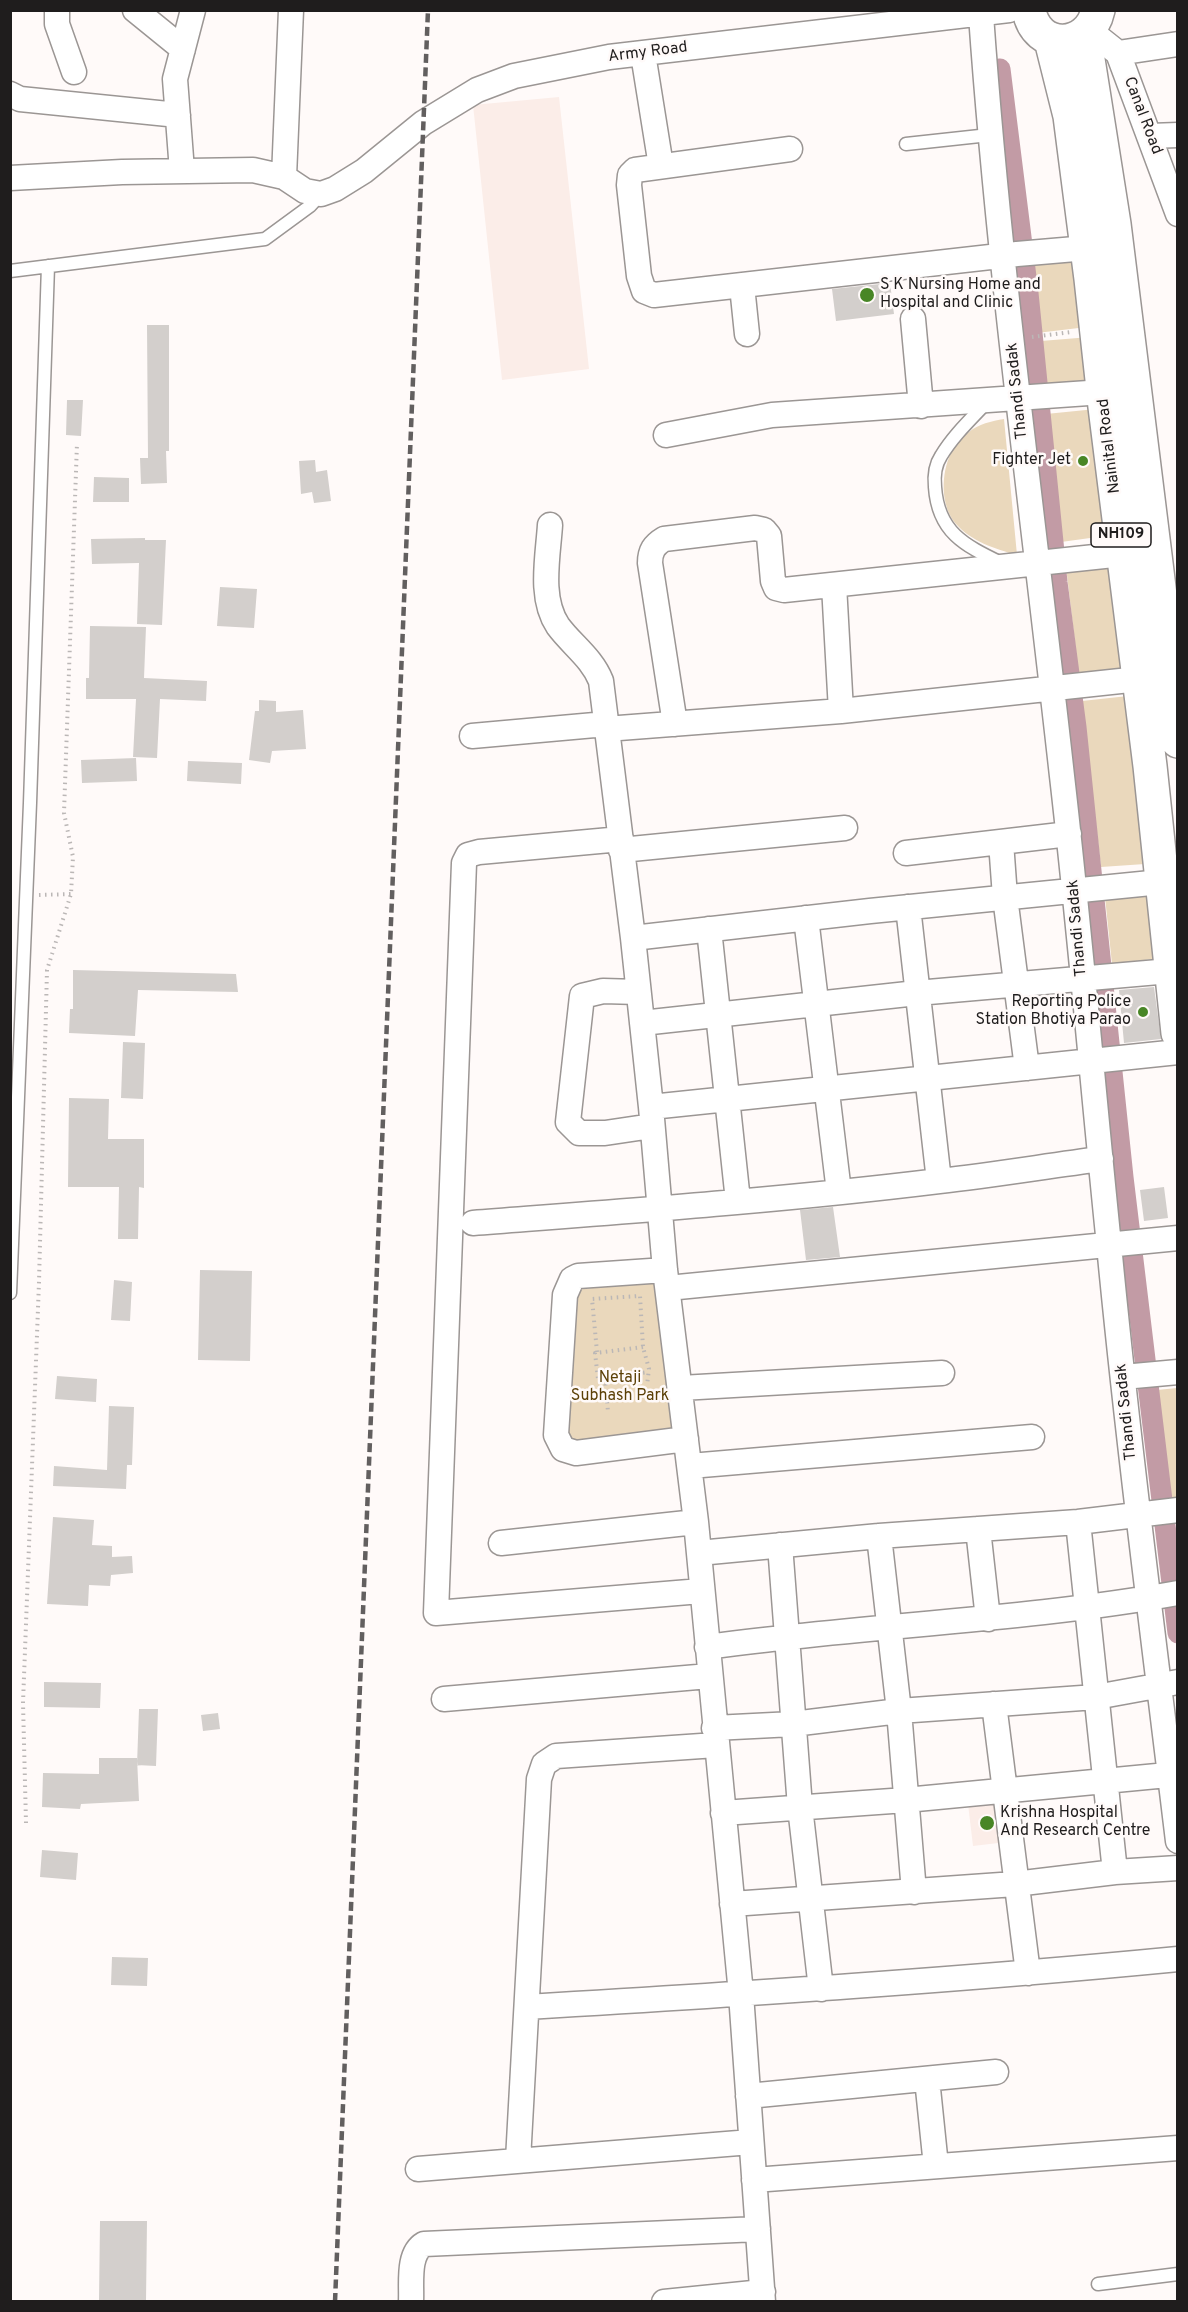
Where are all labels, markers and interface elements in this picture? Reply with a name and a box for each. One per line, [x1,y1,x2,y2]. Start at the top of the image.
street label: Army Road [607,39,689,67]
street label: Canal Road [1118,75,1166,157]
place label: S K Nursing Home and Hospital and Clinic [880,276,1041,314]
marker: S K Nursing Home and Hospital and Clinic [858,286,876,304]
street label: Thandi Sadak [1003,342,1033,440]
street label: Nainital Road [1095,397,1125,495]
place label: Fighter Jet [992,451,1071,471]
marker: Fighter Jet [1076,454,1090,468]
road number: NH109 [1091,523,1151,547]
street label: Thandi Sadak [1064,879,1092,977]
place label: Reporting Police Station Bhotiya Parao [976,993,1131,1031]
marker: Reporting Police Station Bhotiya Parao [1136,1005,1150,1019]
street label: Thandi Sadak [1112,1363,1142,1461]
park label: Netaji Subhash Park [571,1369,669,1407]
place label: Krishna Hospital And Research Centre [1000,1804,1150,1842]
marker: Krishna Hospital And Research Centre [978,1814,996,1832]

